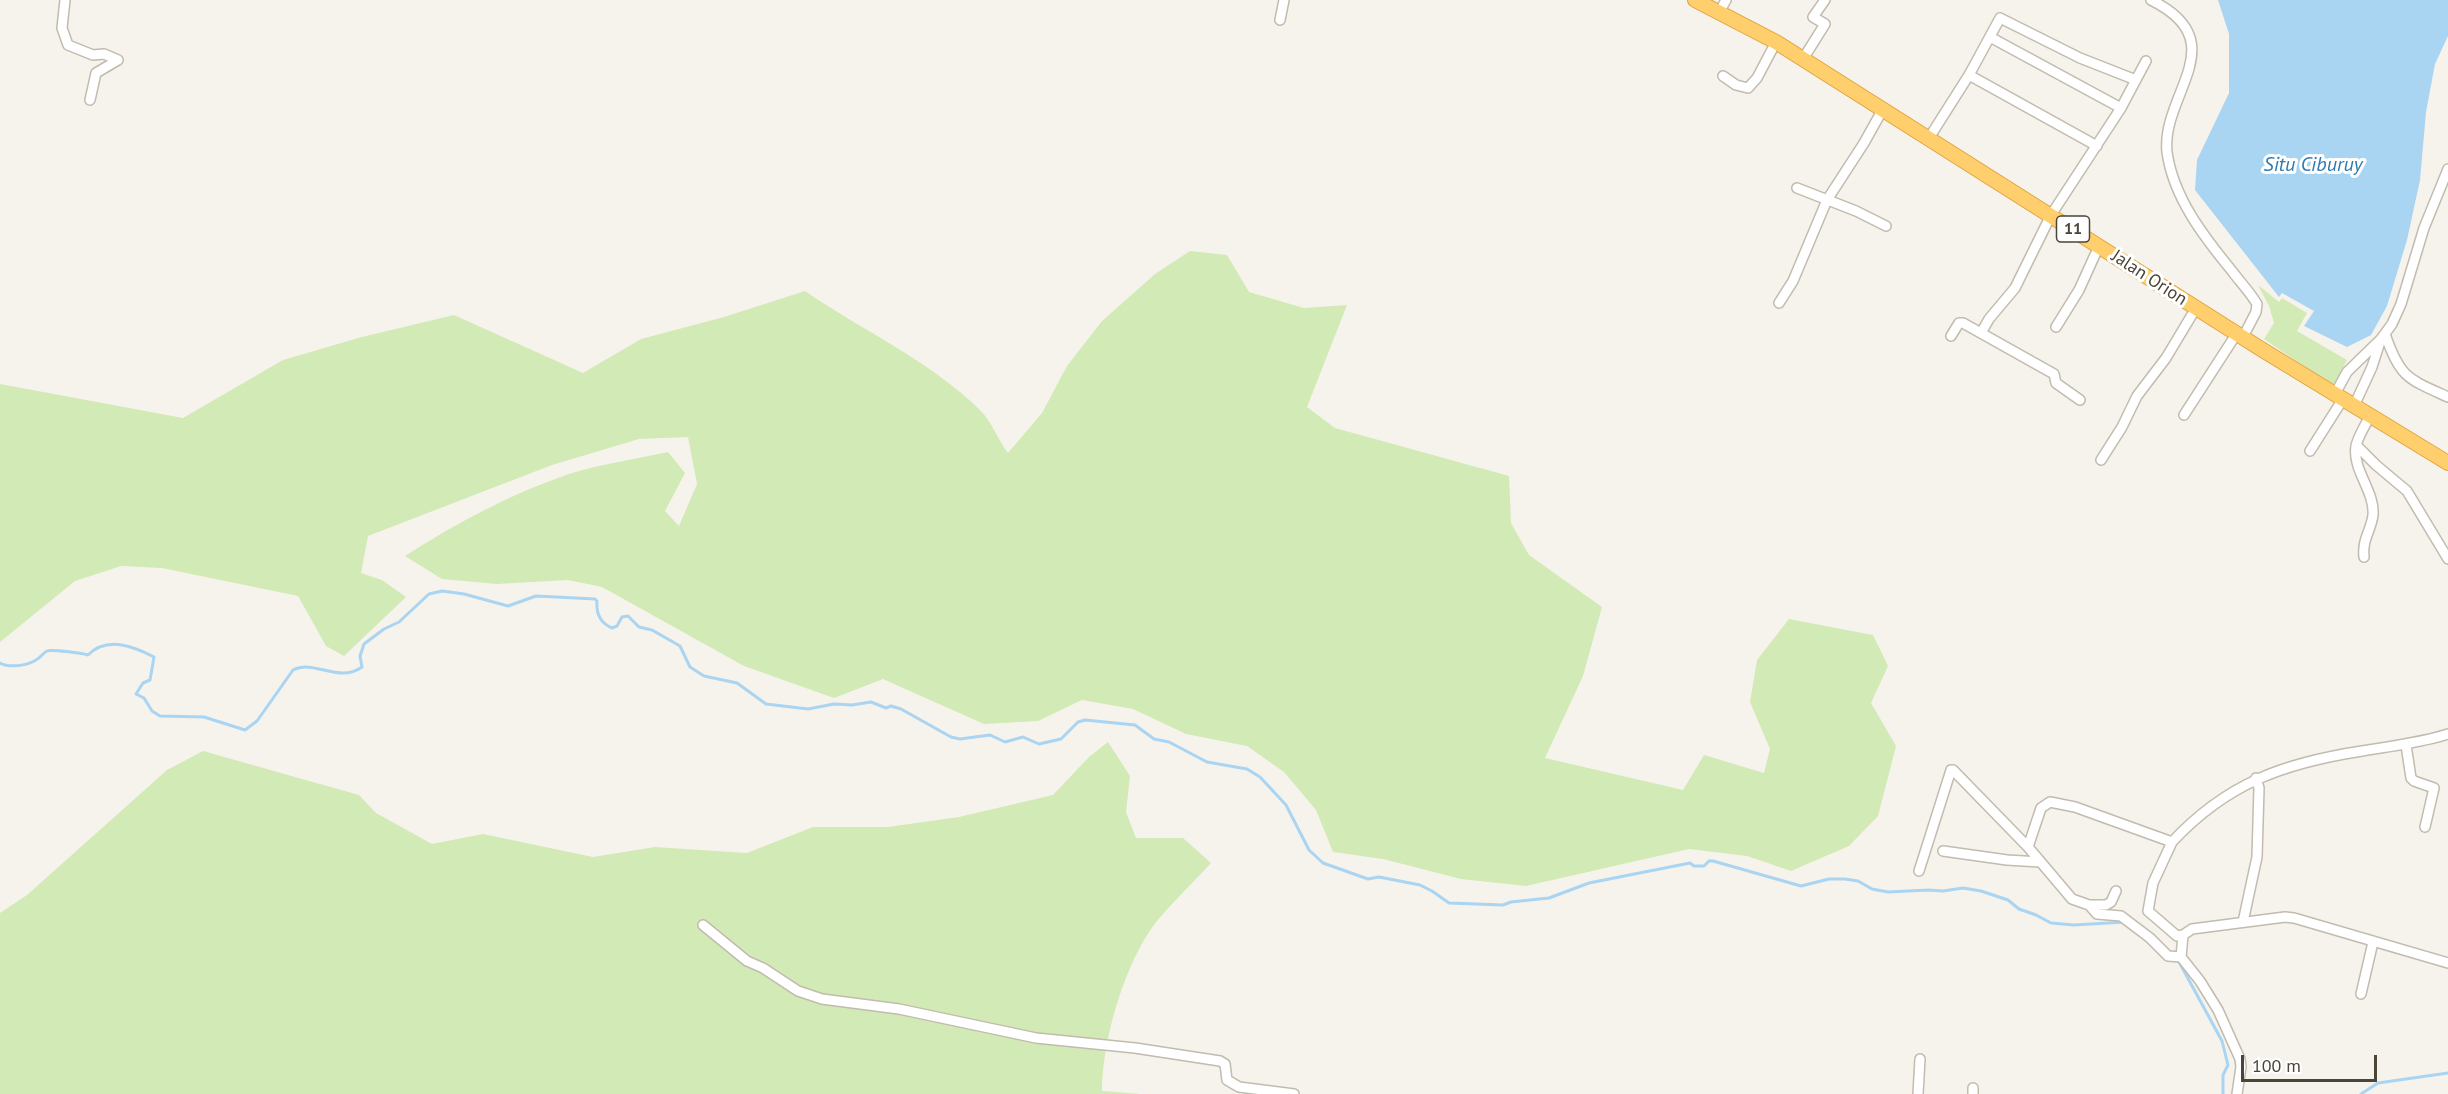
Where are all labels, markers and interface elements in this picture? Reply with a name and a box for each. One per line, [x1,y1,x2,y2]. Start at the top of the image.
water label: Situ Ciburuy [2264,153,2362,177]
road number: 11 [2056,216,2090,242]
street label: Jalan Orion [2107,246,2191,310]
scale bar [2244,1043,2380,1081]
text: 100 m [2252,1054,2301,1077]

